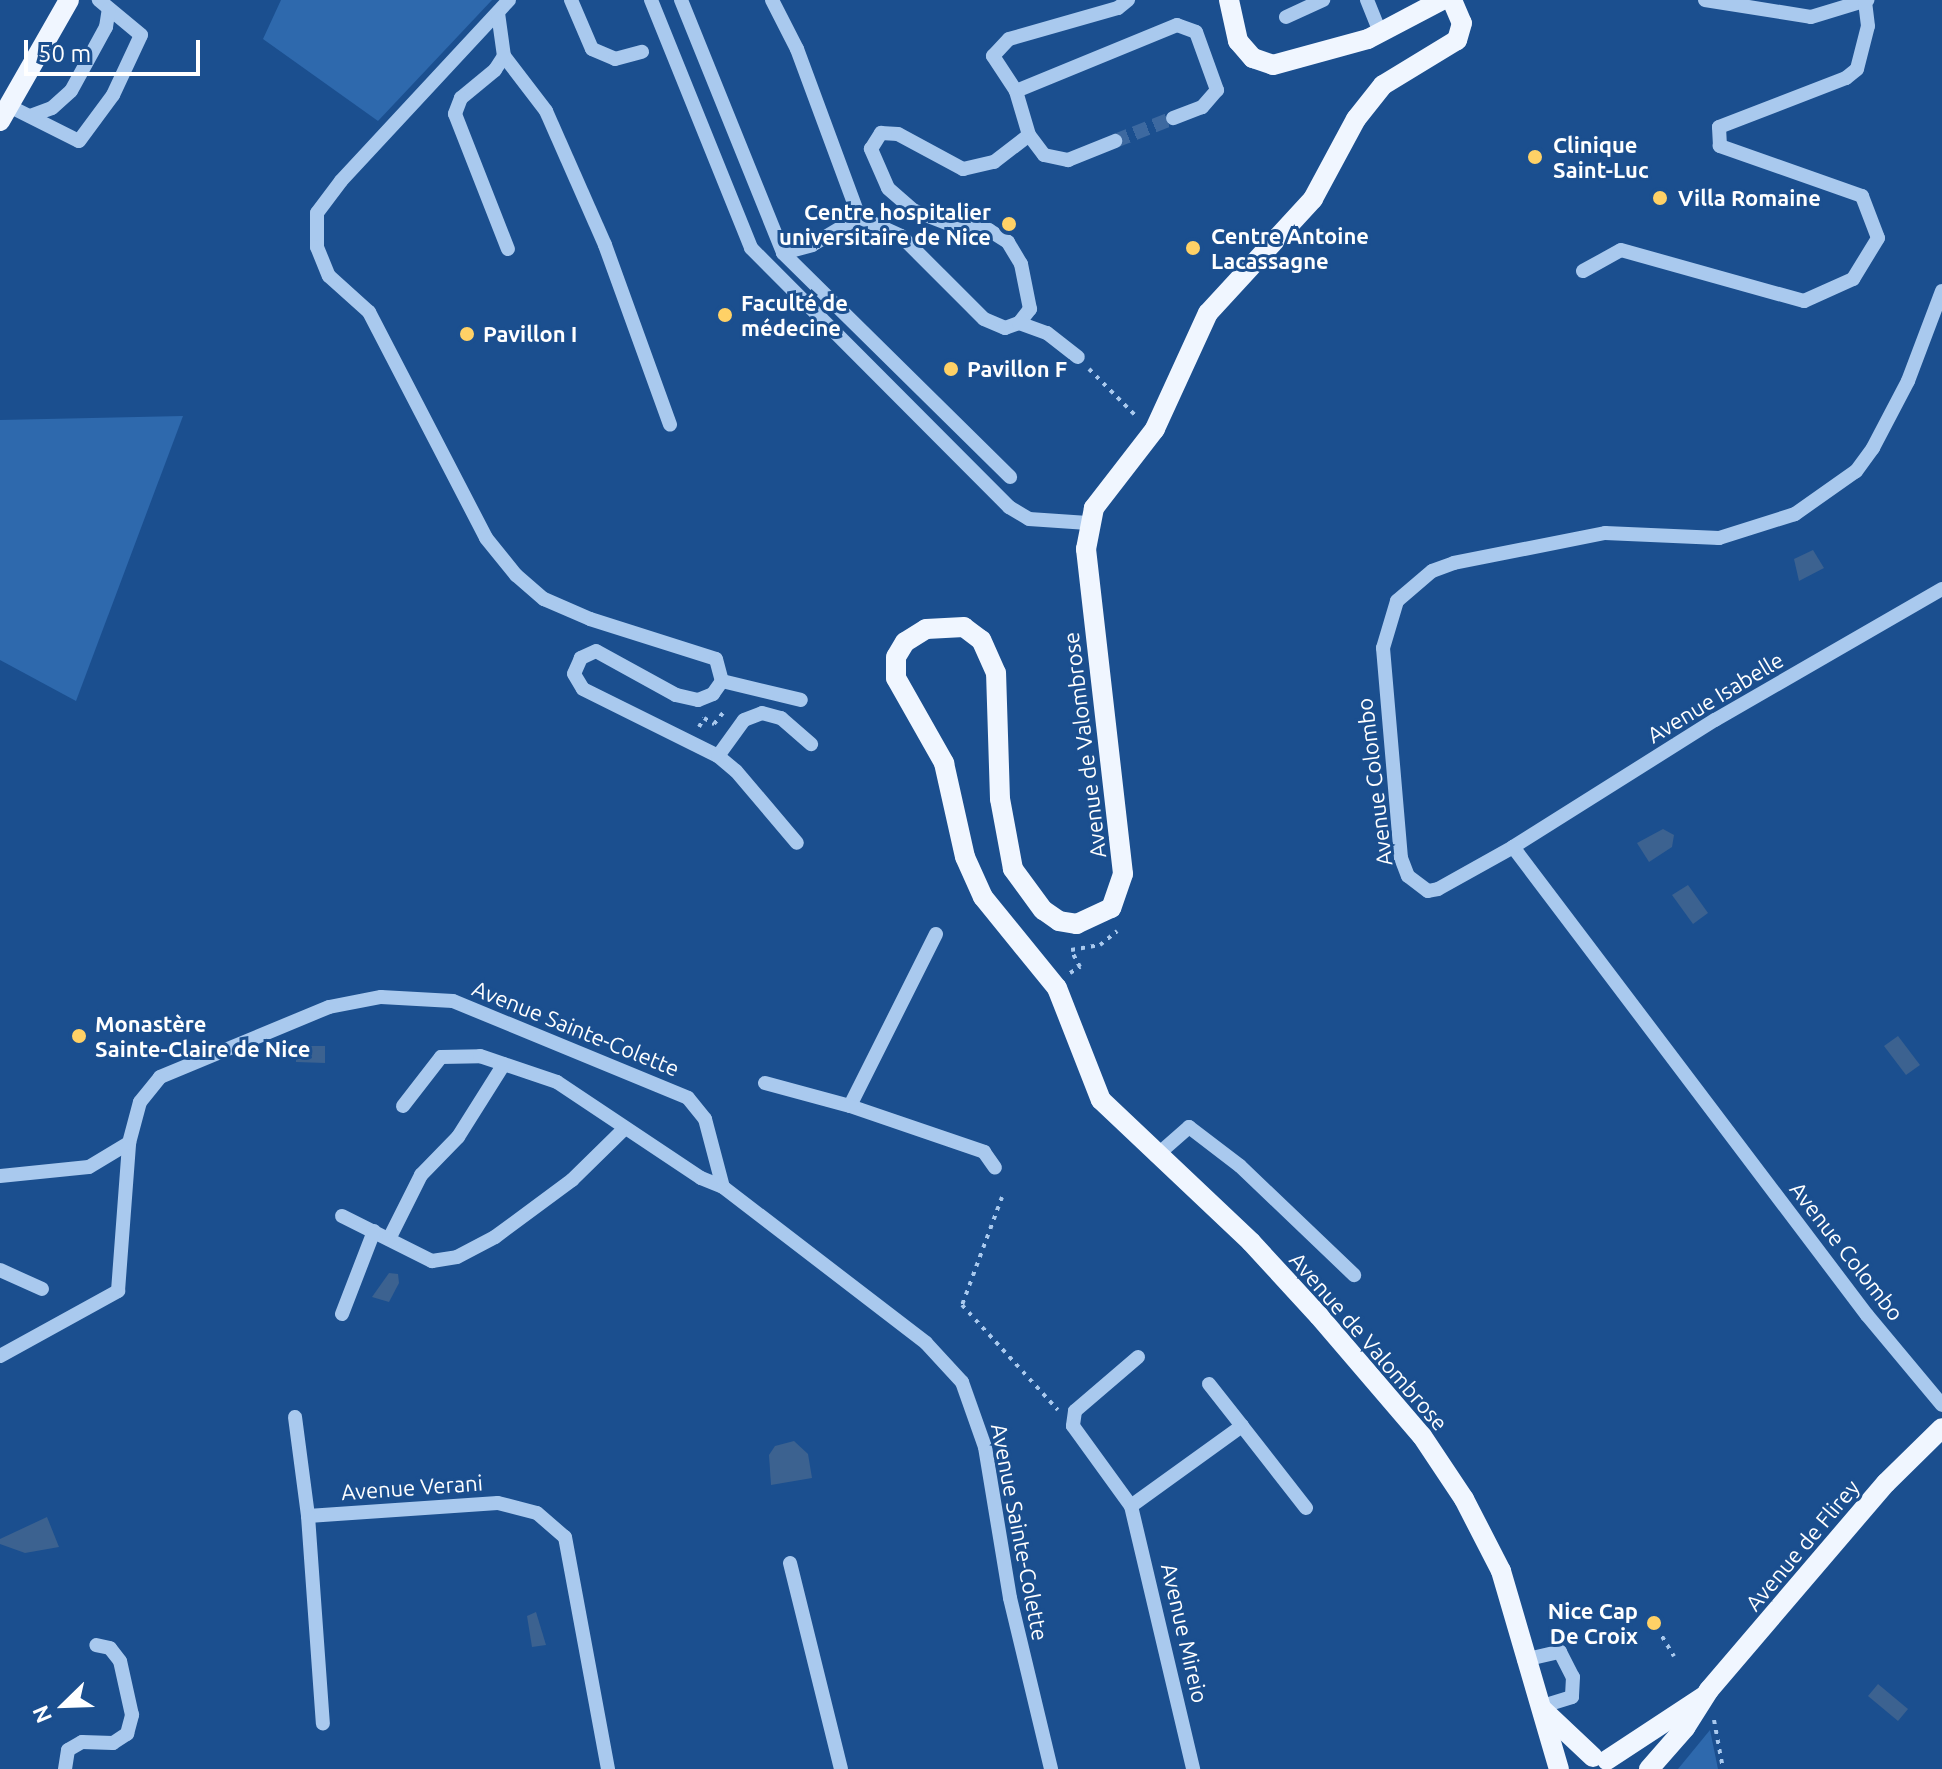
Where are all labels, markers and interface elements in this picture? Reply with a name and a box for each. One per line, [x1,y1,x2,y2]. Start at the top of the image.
scale bar [28,24,204,74]
text: 50 m [38,40,91,67]
place label: Clinique Saint-Luc [1553,131,1649,182]
marker: Clinique Saint-Luc [1524,146,1546,168]
place label: Villa Romaine [1678,185,1821,211]
marker: Villa Romaine [1649,187,1671,209]
place label: Centre hospitalier universitaire de Nice [779,198,991,250]
marker: Centre hospitalier universitaire de Nice [998,213,1020,235]
place label: Centre Antoine Lacassagne [1211,222,1369,274]
marker: Centre Antoine Lacassagne [1182,237,1204,259]
place label: Faculté de médecine [741,289,848,340]
marker: Faculté de médecine [716,306,734,324]
place label: Pavillon I [483,321,577,347]
marker: Pavillon I [458,325,476,343]
place label: Pavillon F [967,356,1067,382]
marker: Pavillon F [942,360,960,378]
street label: Avenue de Valombrose [1057,630,1111,860]
street label: Avenue Isabelle [1642,646,1788,748]
street label: Avenue Colombo [1351,697,1397,867]
street label: Avenue Sainte-Colette [469,974,683,1082]
place label: Monastère Sainte-Claire de Nice [95,1010,310,1062]
marker: Monastère Sainte-Claire de Nice [70,1027,88,1045]
street label: Avenue Colombo [1785,1176,1909,1326]
street label: Avenue de Valombrose [1284,1246,1454,1436]
street label: Avenue Sainte-Colette [986,1421,1054,1643]
street label: Avenue Verani [340,1469,484,1505]
street label: Avenue de Flirey [1740,1474,1864,1616]
street label: Avenue Mireio [1156,1561,1214,1705]
place label: Nice Cap De Croix [1548,1597,1638,1648]
marker: Nice Cap De Croix [1645,1614,1663,1632]
north arrow [24,1665,104,1745]
text: N [27,1702,56,1727]

